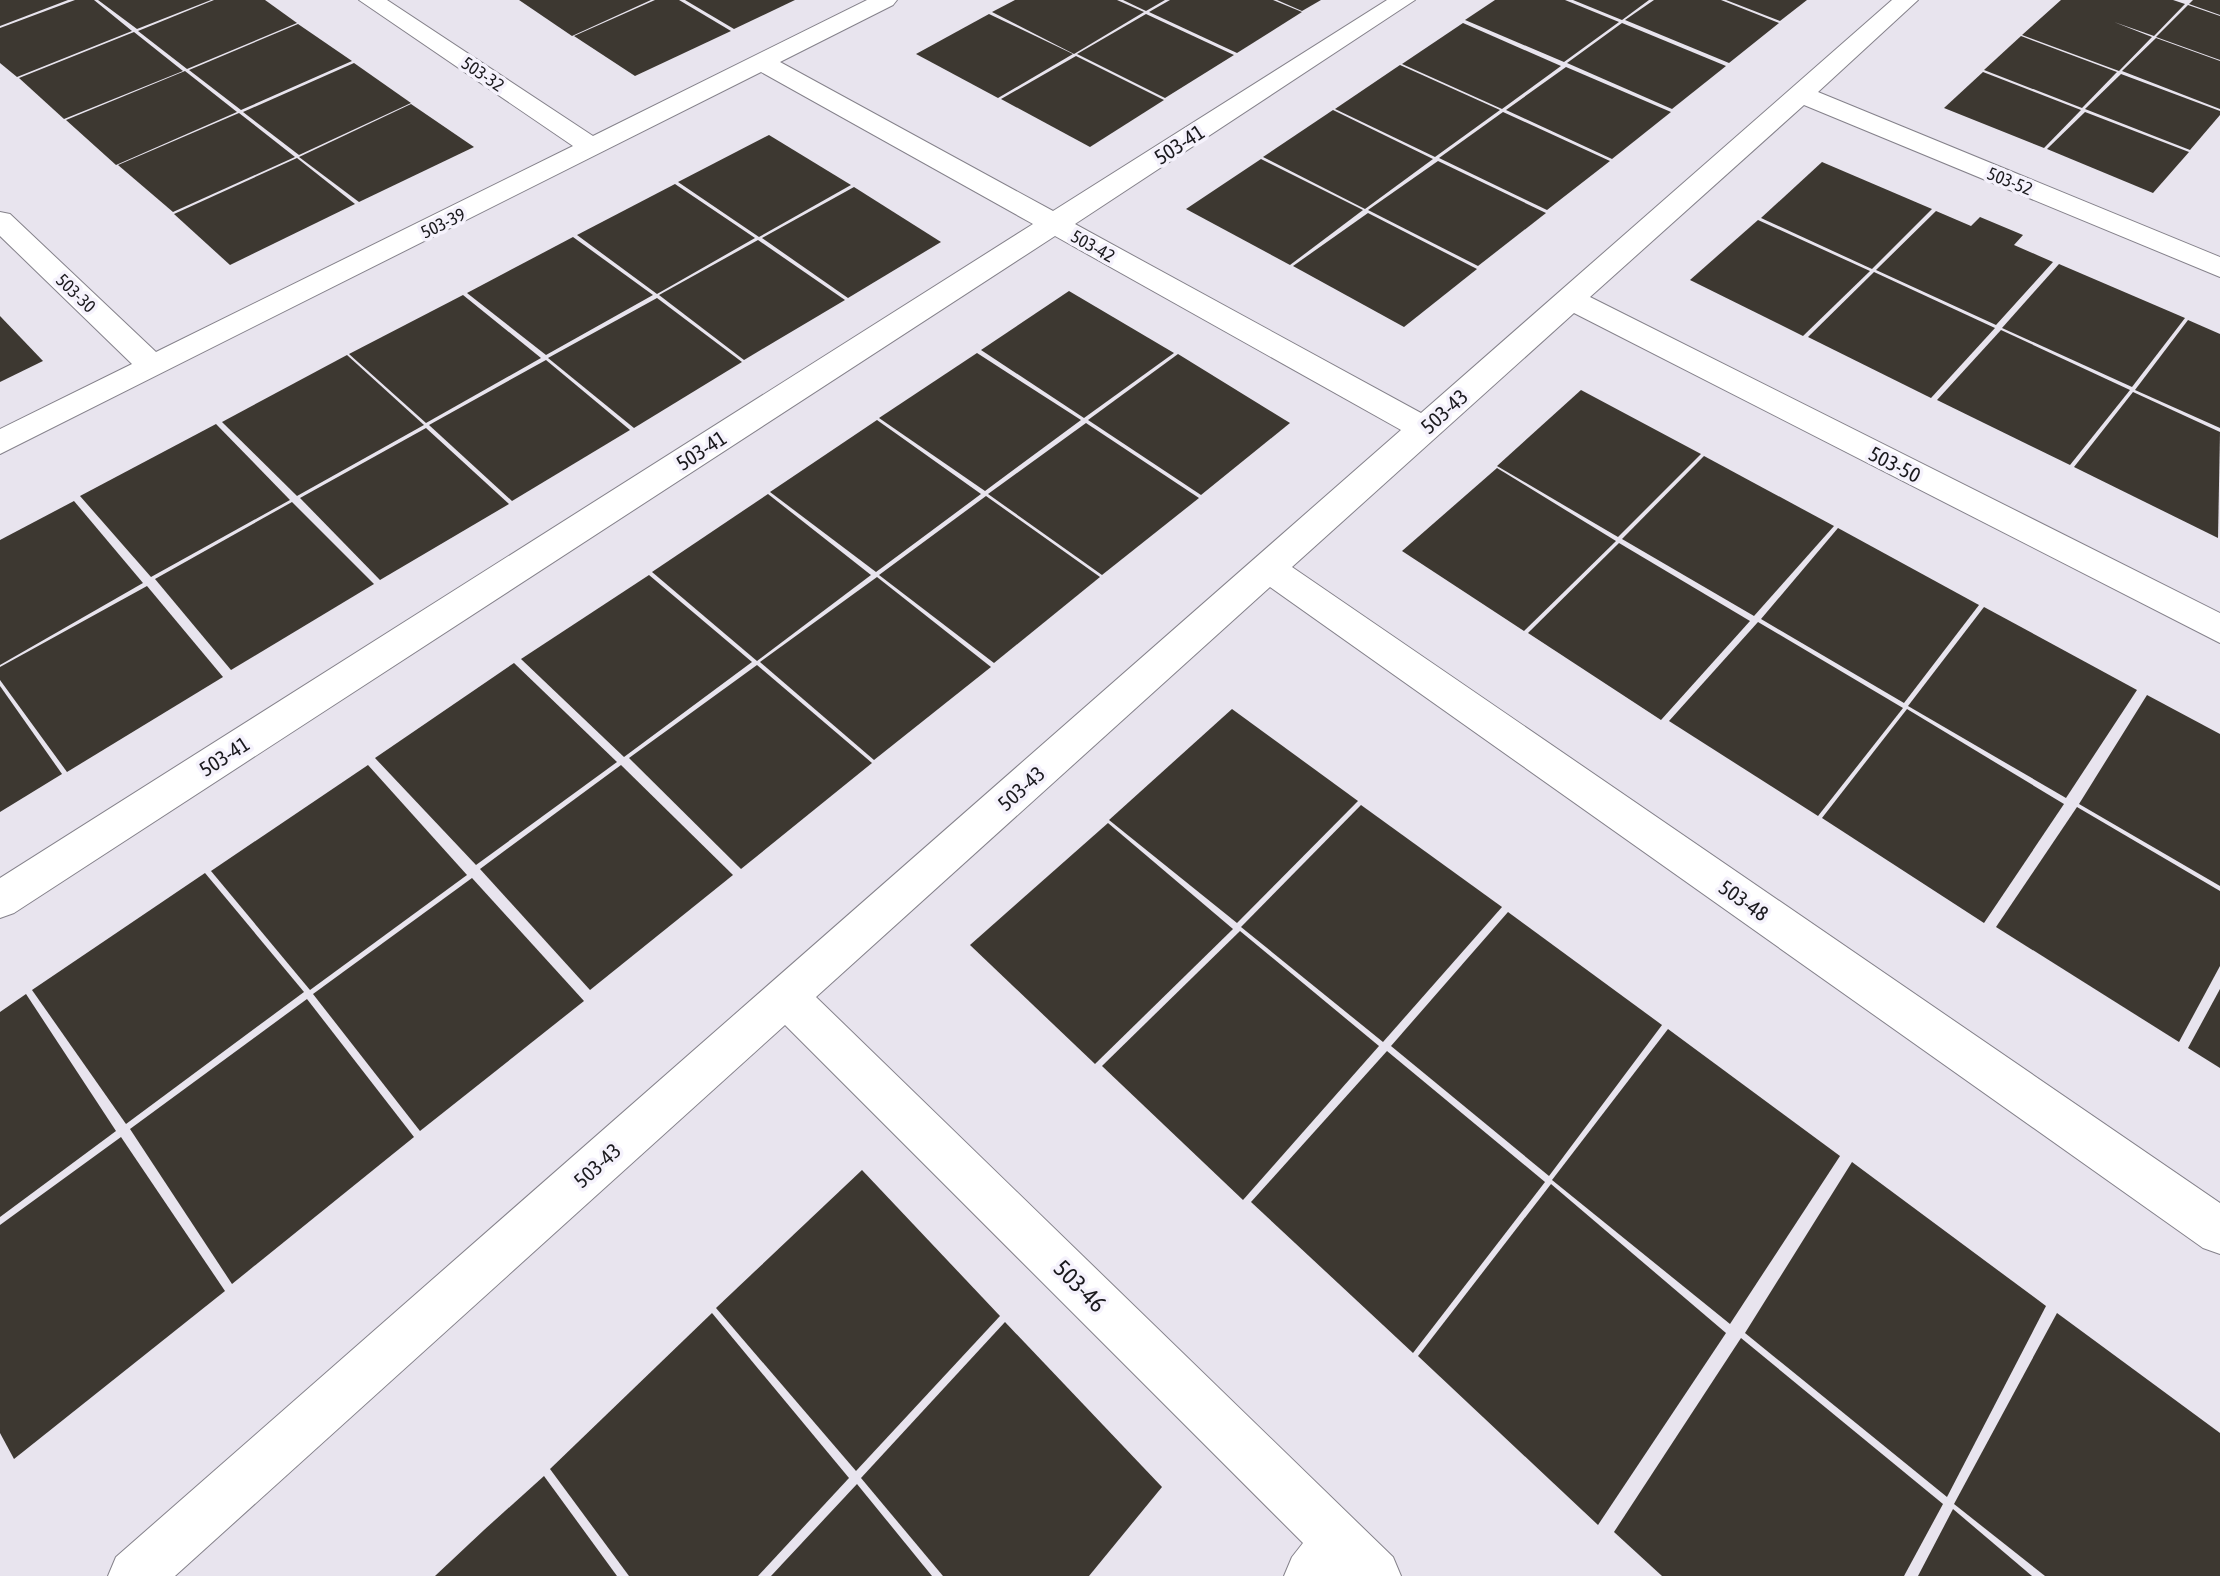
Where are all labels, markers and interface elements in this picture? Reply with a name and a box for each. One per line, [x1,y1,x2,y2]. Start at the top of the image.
street label: 503-32 [458,52,508,96]
street label: 503-41 [1150,119,1208,169]
street label: 503-52 [1984,162,2036,200]
street label: 503-39 [417,203,469,243]
street label: 503-42 [1067,225,1119,267]
street label: 503-30 [52,269,100,317]
street label: 503-43 [1416,384,1472,438]
street label: 503-41 [672,425,730,475]
street label: 503-50 [1865,441,1925,487]
street label: 503-41 [195,731,253,781]
street label: 503-43 [993,761,1049,815]
street label: 503-48 [1715,875,1773,926]
street label: 503-43 [569,1138,625,1192]
street label: 503-46 [1048,1254,1112,1318]

